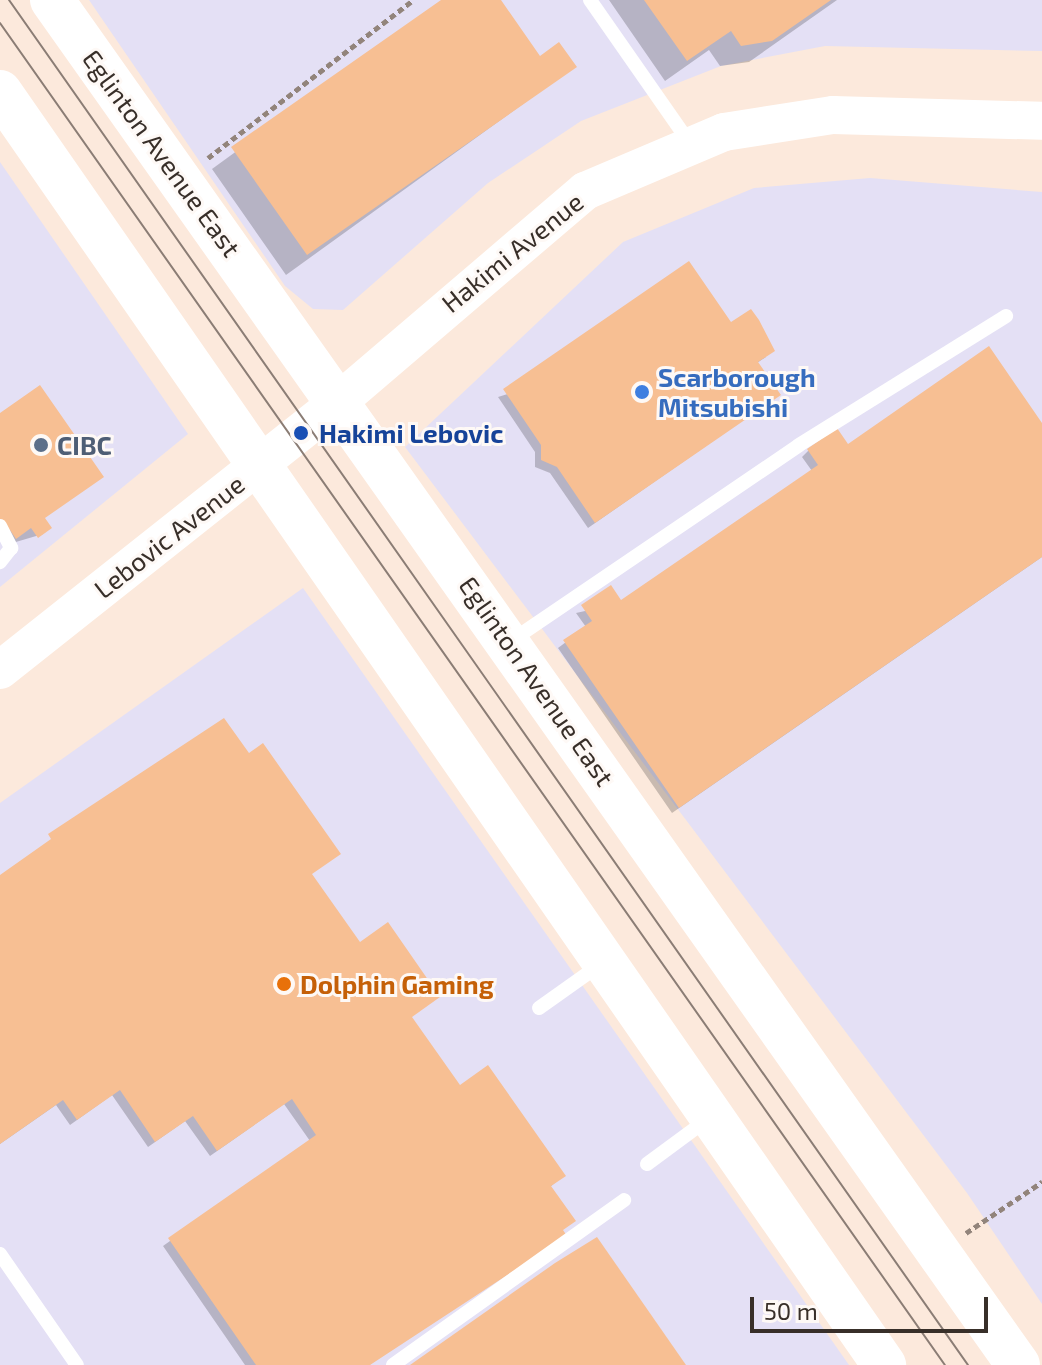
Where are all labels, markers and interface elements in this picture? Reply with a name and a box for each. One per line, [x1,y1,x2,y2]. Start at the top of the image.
street label: Eglinton Avenue East [76,43,248,263]
street label: Hakimi Avenue [435,185,589,319]
place label: Scarborough Mitsubishi [658,361,816,422]
marker: Scarborough Mitsubishi [633,383,651,401]
place label: Hakimi Lebovic [319,417,503,449]
marker: Hakimi Lebovic [290,422,312,444]
place label: CIBC [57,429,112,461]
marker: CIBC [32,436,50,454]
street label: Lebovic Avenue [87,468,251,604]
street label: Eglinton Avenue East [453,570,621,792]
place label: Dolphin Gaming [300,968,494,1000]
marker: Dolphin Gaming [275,975,293,993]
scale bar [754,1281,992,1331]
text: 50 m [764,1296,818,1325]

